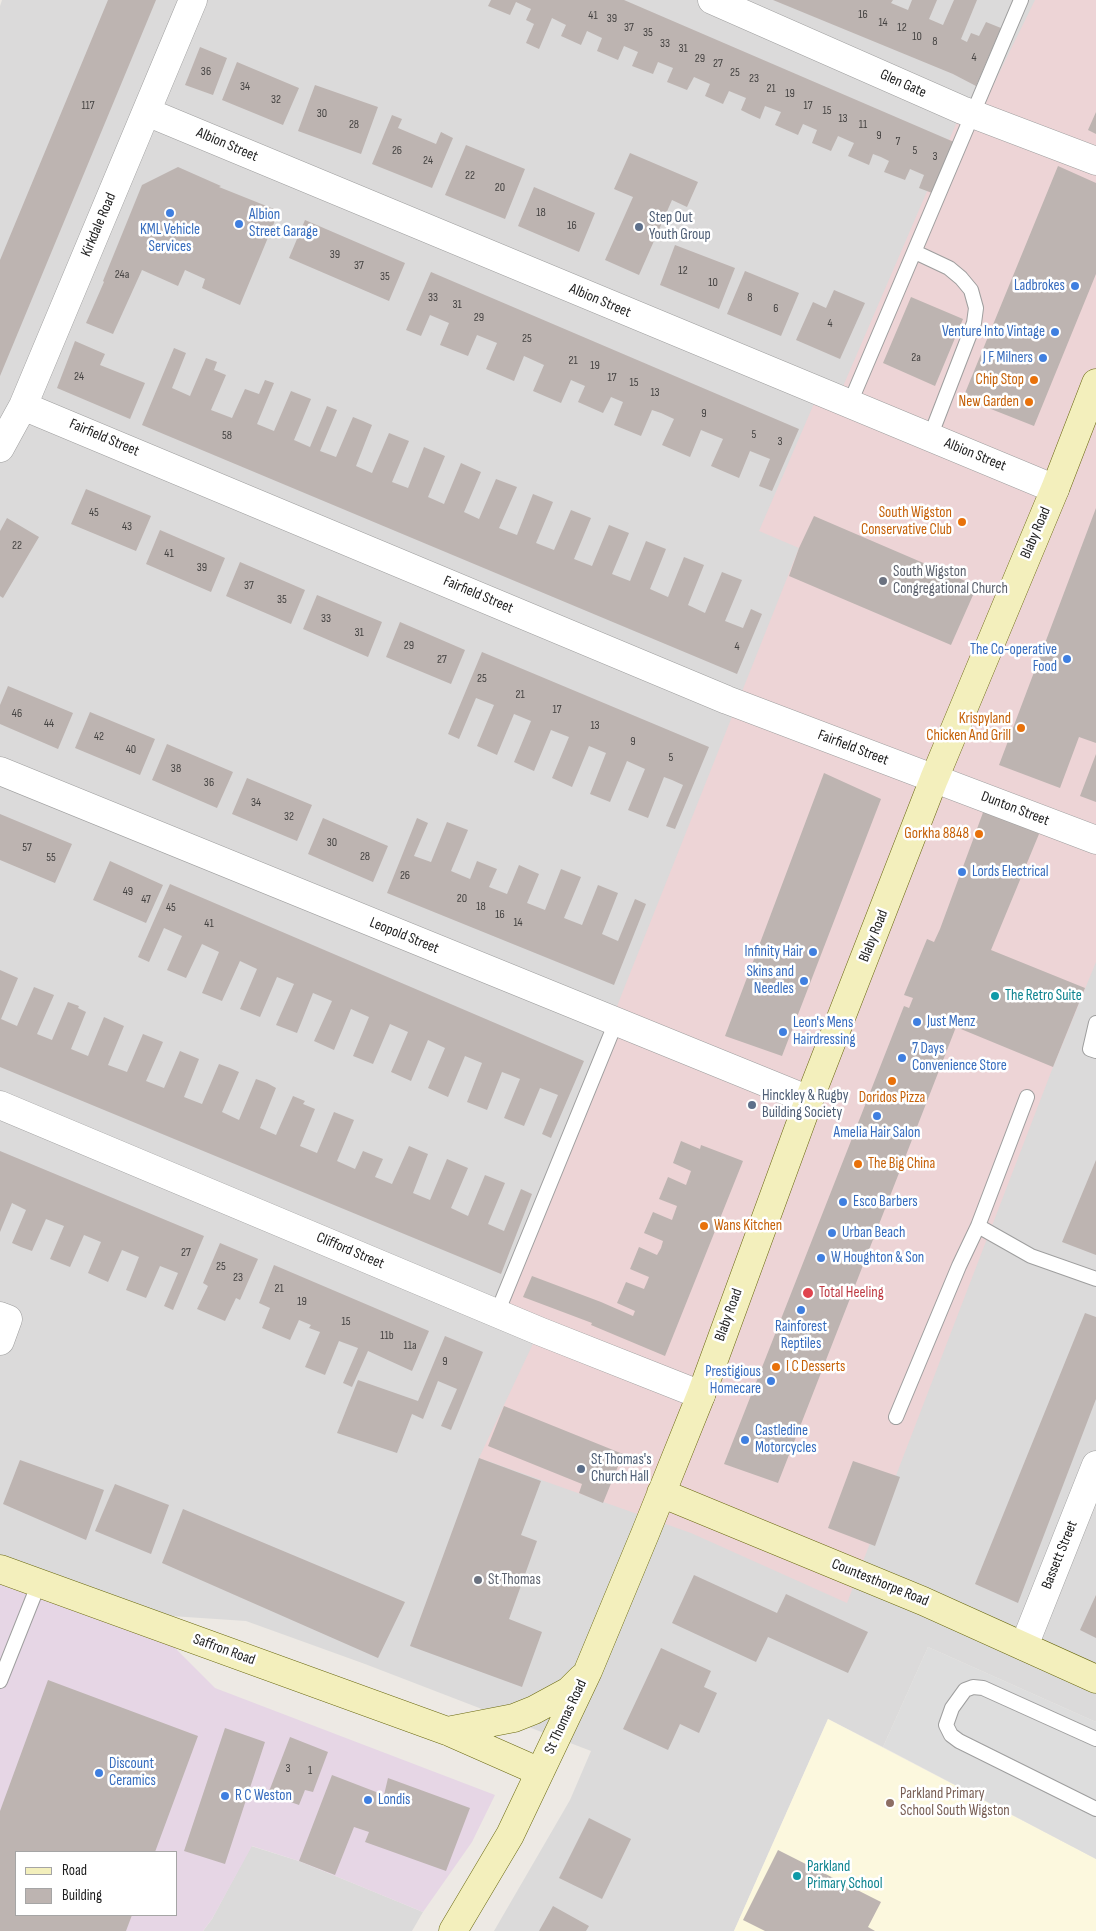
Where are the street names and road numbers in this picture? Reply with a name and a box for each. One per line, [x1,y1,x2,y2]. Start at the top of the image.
street label: Glen Gate [877,66,929,102]
street label: Albion Street [194,124,260,166]
street label: Kirkdale Road [78,190,120,260]
street label: Albion Street [567,280,633,322]
street label: Fairfield Street [66,415,142,461]
street label: Albion Street [941,434,1009,476]
street label: Blaby Road [1017,504,1055,562]
street label: Fairfield Street [440,572,516,618]
street label: Fairfield Street [815,726,891,770]
street label: Dunton Street [978,788,1052,830]
street label: Blaby Road [855,907,893,965]
street label: Leopold Street [367,914,441,958]
street label: Clifford Street [313,1229,387,1273]
street label: Blaby Road [711,1286,747,1344]
street label: Bassett Street [1038,1518,1082,1592]
street label: Countesthorpe Road [829,1555,931,1611]
street label: Saffron Road [190,1630,258,1670]
street label: St Thomas Road [541,1677,591,1757]

